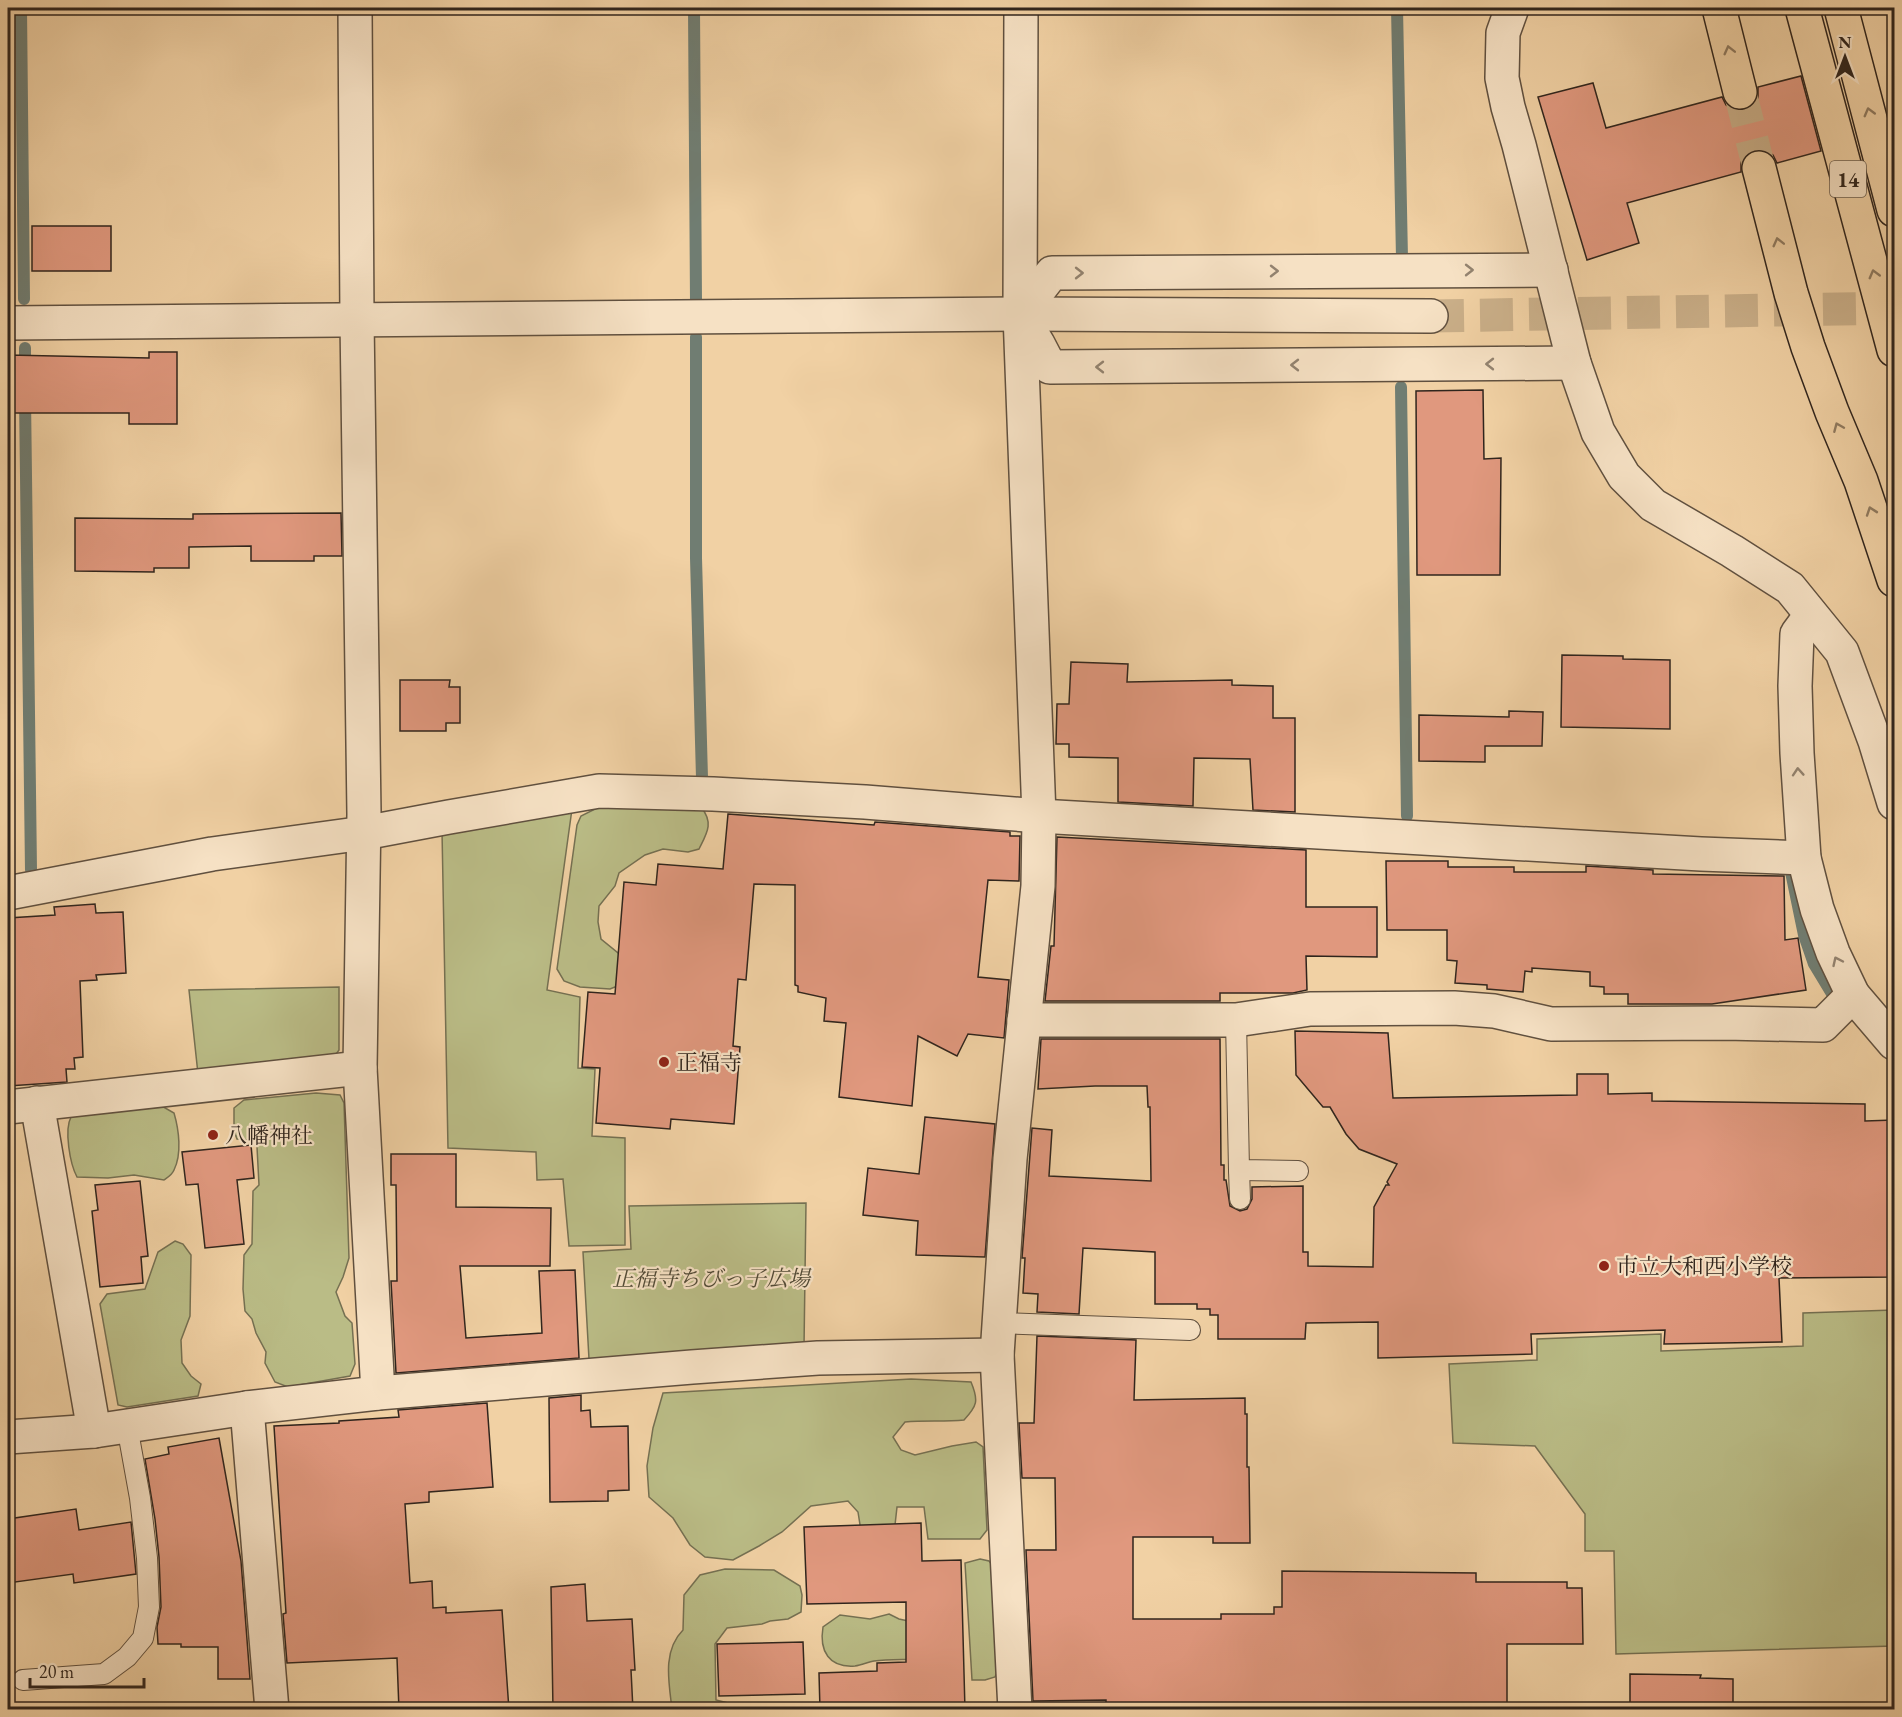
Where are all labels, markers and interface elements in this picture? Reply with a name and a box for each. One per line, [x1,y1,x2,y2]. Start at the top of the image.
north arrow [1815,27,1875,87]
text: N [1839,32,1852,53]
one-way arrow [1724,45,1737,55]
one-way arrow [1864,108,1876,118]
road number: 14 [1830,161,1866,197]
one-way arrow [1772,237,1785,247]
one-way arrow [1464,264,1473,276]
one-way arrow [1270,265,1279,278]
one-way arrow [1075,267,1084,279]
one-way arrow [1869,269,1881,280]
one-way arrow [1486,358,1495,370]
one-way arrow [1291,359,1300,371]
one-way arrow [1096,361,1105,373]
one-way arrow [1833,422,1845,433]
one-way arrow [1866,506,1878,517]
one-way arrow [1792,767,1805,776]
one-way arrow [1832,957,1844,968]
place label: 正福寺 [676,1048,742,1077]
marker: 正福寺 [657,1055,671,1069]
place label: 八幡神社 [225,1121,313,1150]
marker: 八幡神社 [206,1128,220,1142]
place label: 市立大和西小学校 [1616,1252,1792,1281]
marker: 市立大和西小学校 [1597,1259,1611,1273]
park label: 正福寺ちびっ子広場 [612,1264,812,1293]
scale bar [30,1651,144,1689]
text: 20 m [39,1660,74,1683]

